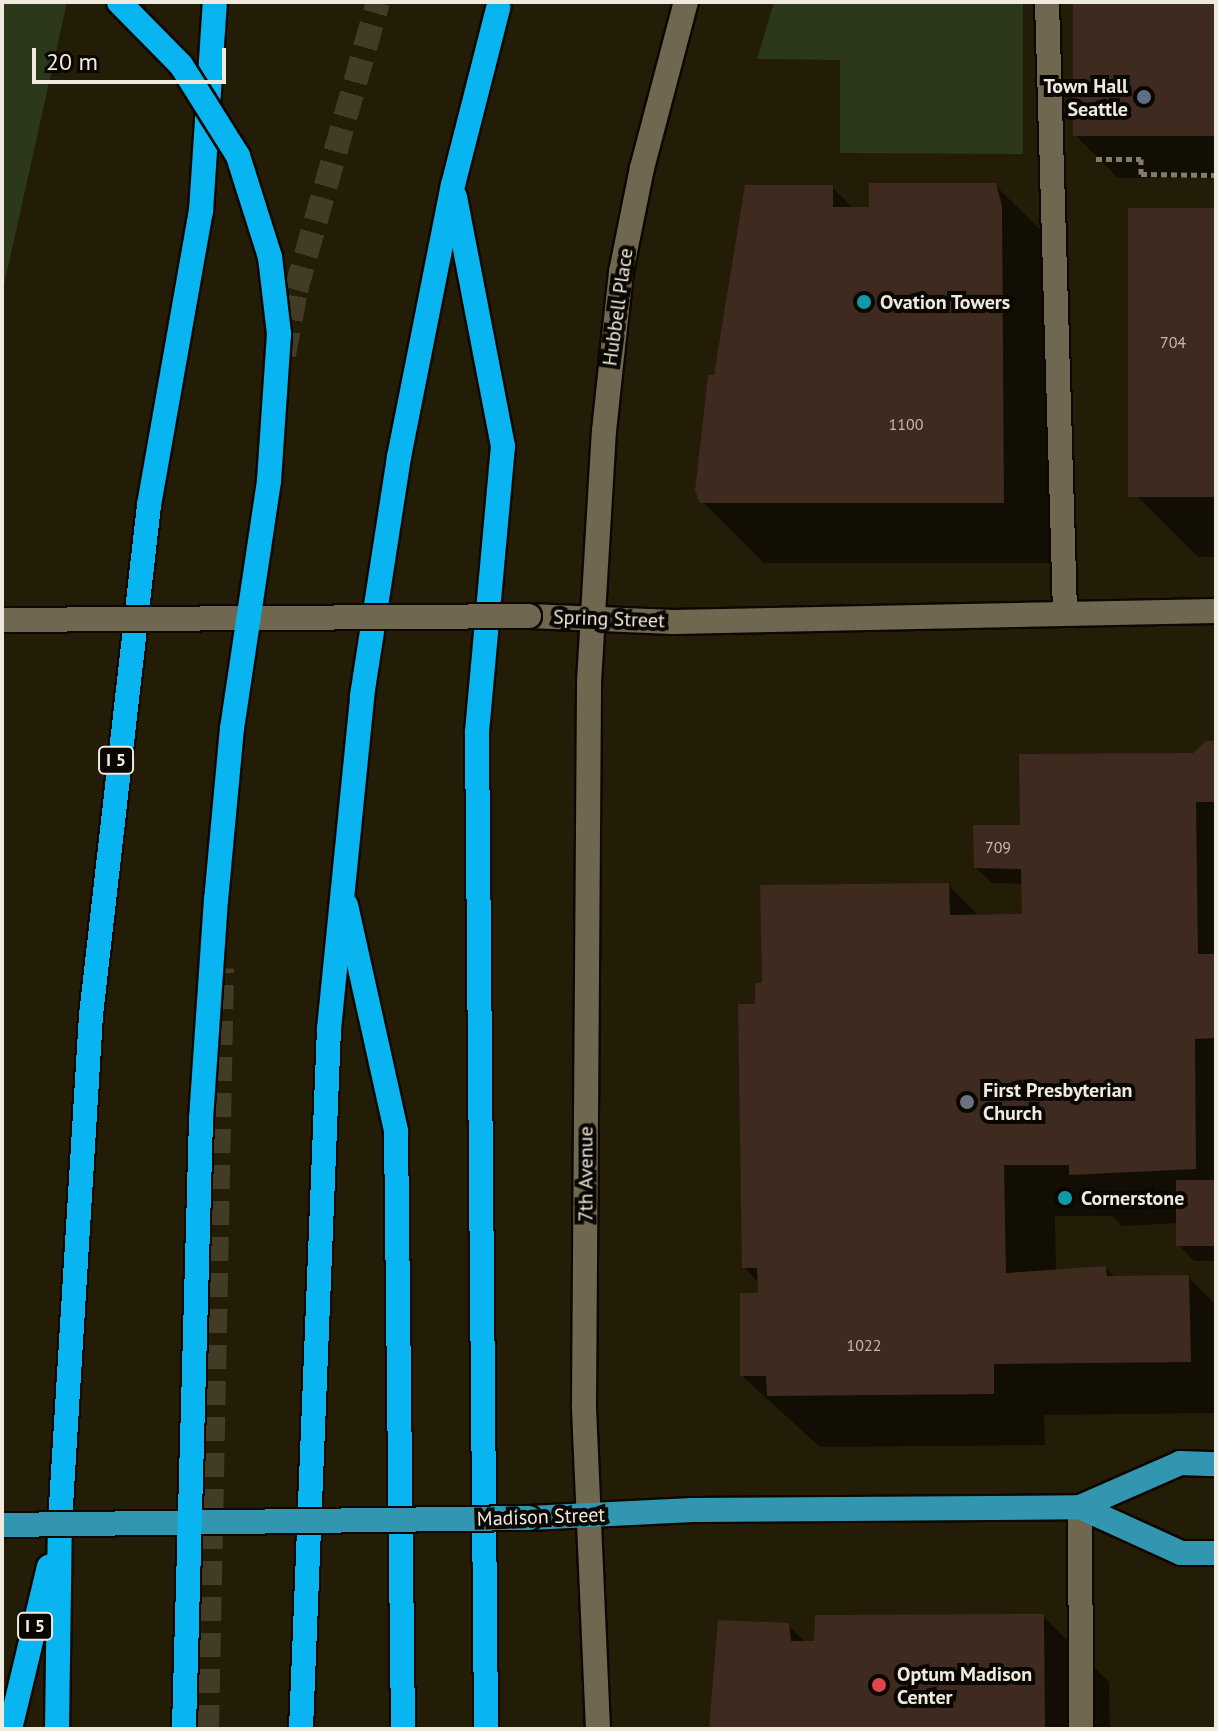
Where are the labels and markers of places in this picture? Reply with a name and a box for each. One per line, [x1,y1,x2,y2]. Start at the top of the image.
place label: Town Hall Seattle [1044,74,1128,121]
marker: Town Hall Seattle [1135,88,1153,106]
place label: Ovation Towers [880,290,1011,314]
marker: Ovation Towers [855,293,873,311]
place label: First Presbyterian Church [983,1078,1132,1125]
marker: First Presbyterian Church [958,1093,976,1111]
place label: Cornerstone [1081,1186,1184,1210]
marker: Cornerstone [1056,1189,1074,1207]
place label: Optum Madison Center [897,1662,1032,1709]
marker: Optum Madison Center [868,1674,890,1696]

